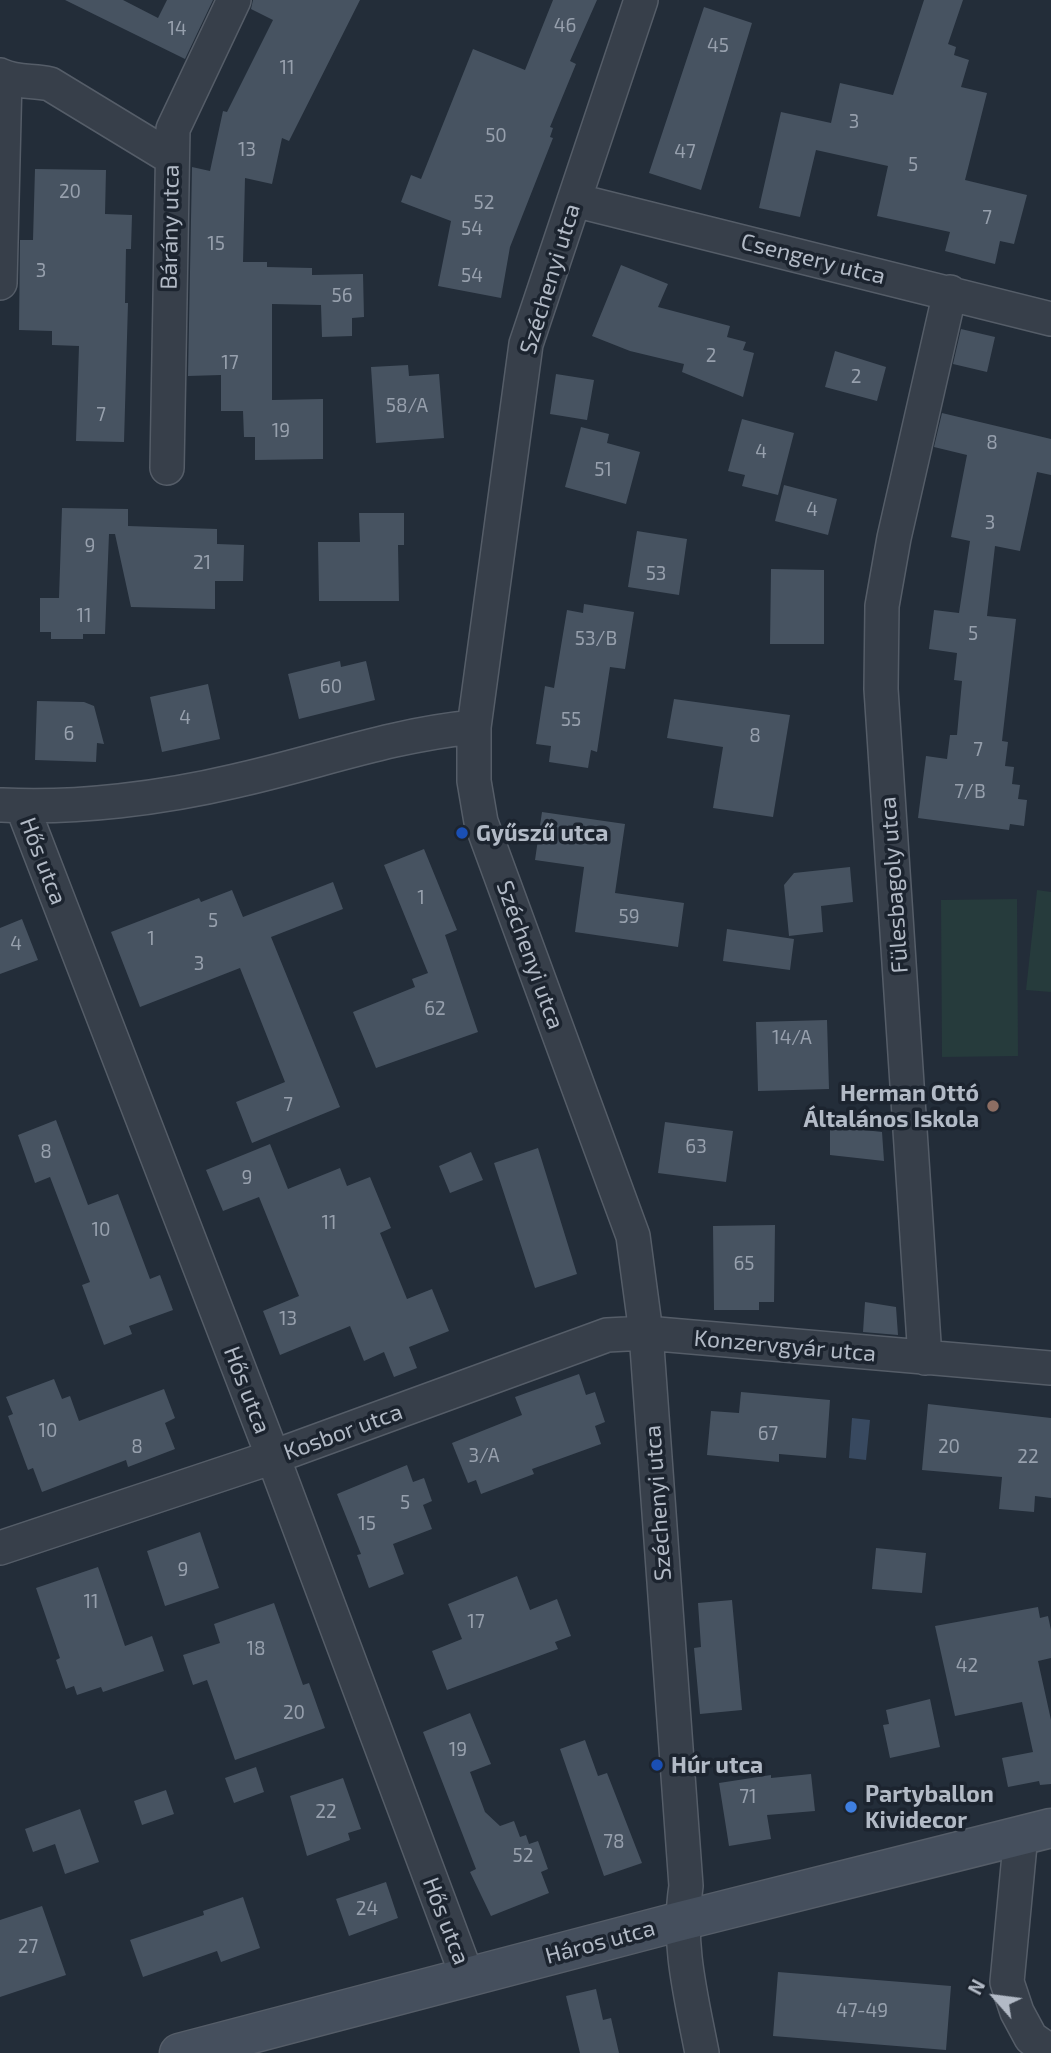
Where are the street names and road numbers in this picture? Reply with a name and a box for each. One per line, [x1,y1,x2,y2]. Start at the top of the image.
street label: Bárány utca [155,164,185,290]
street label: Széchenyi utca [514,200,586,358]
street label: Csengery utca [738,228,888,290]
street label: Fülesbagoly utca [874,796,914,974]
street label: Hős utca [14,814,72,908]
street label: Széchenyi utca [490,877,570,1033]
street label: Konzervgyár utca [693,1324,877,1368]
street label: Hős utca [218,1343,276,1437]
street label: Kosbor utca [280,1398,406,1466]
street label: Széchenyi utca [639,1424,677,1582]
street label: Hős utca [417,1874,475,1968]
street label: Háros utca [542,1914,658,1970]

